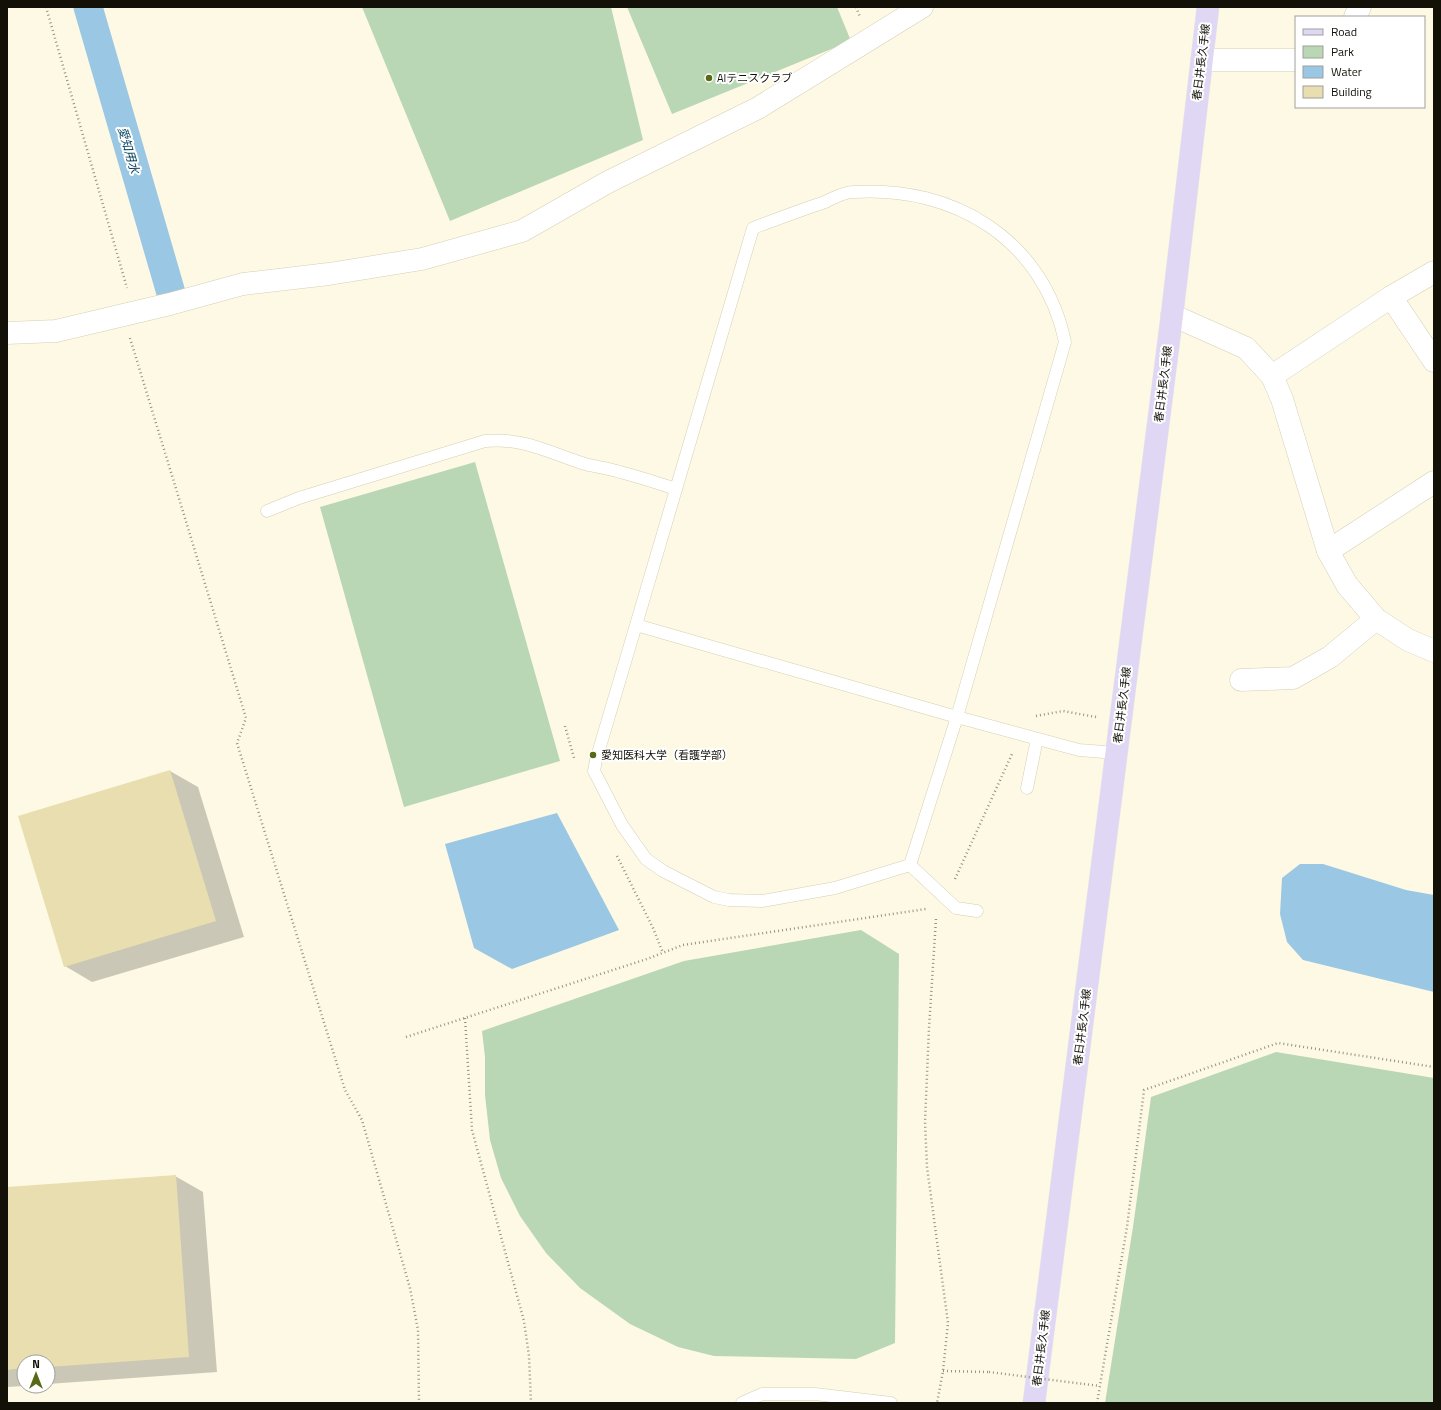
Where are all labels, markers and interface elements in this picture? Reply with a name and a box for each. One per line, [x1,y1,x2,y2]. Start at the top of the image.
legend [1295,16,1425,108]
text: Road [1331,22,1357,41]
street label: 春日井長久手線 [1188,23,1214,101]
text: Park [1331,42,1354,61]
text: Water [1331,62,1362,81]
place label: AIテニスクラブ [717,70,792,86]
marker: AIテニスクラブ [704,73,714,83]
text: Building [1331,82,1372,101]
water label: 愛知用水 [113,124,145,178]
street label: 春日井長久手線 [1150,345,1176,423]
street label: 春日井長久手線 [1109,666,1135,744]
place label: 愛知医科大学（看護学部） [601,747,733,763]
marker: 愛知医科大学（看護学部） [588,750,598,760]
street label: 春日井長久手線 [1069,988,1095,1066]
street label: 春日井長久手線 [1028,1309,1054,1387]
north arrow [16,1354,56,1394]
text: N [32,1356,40,1372]

